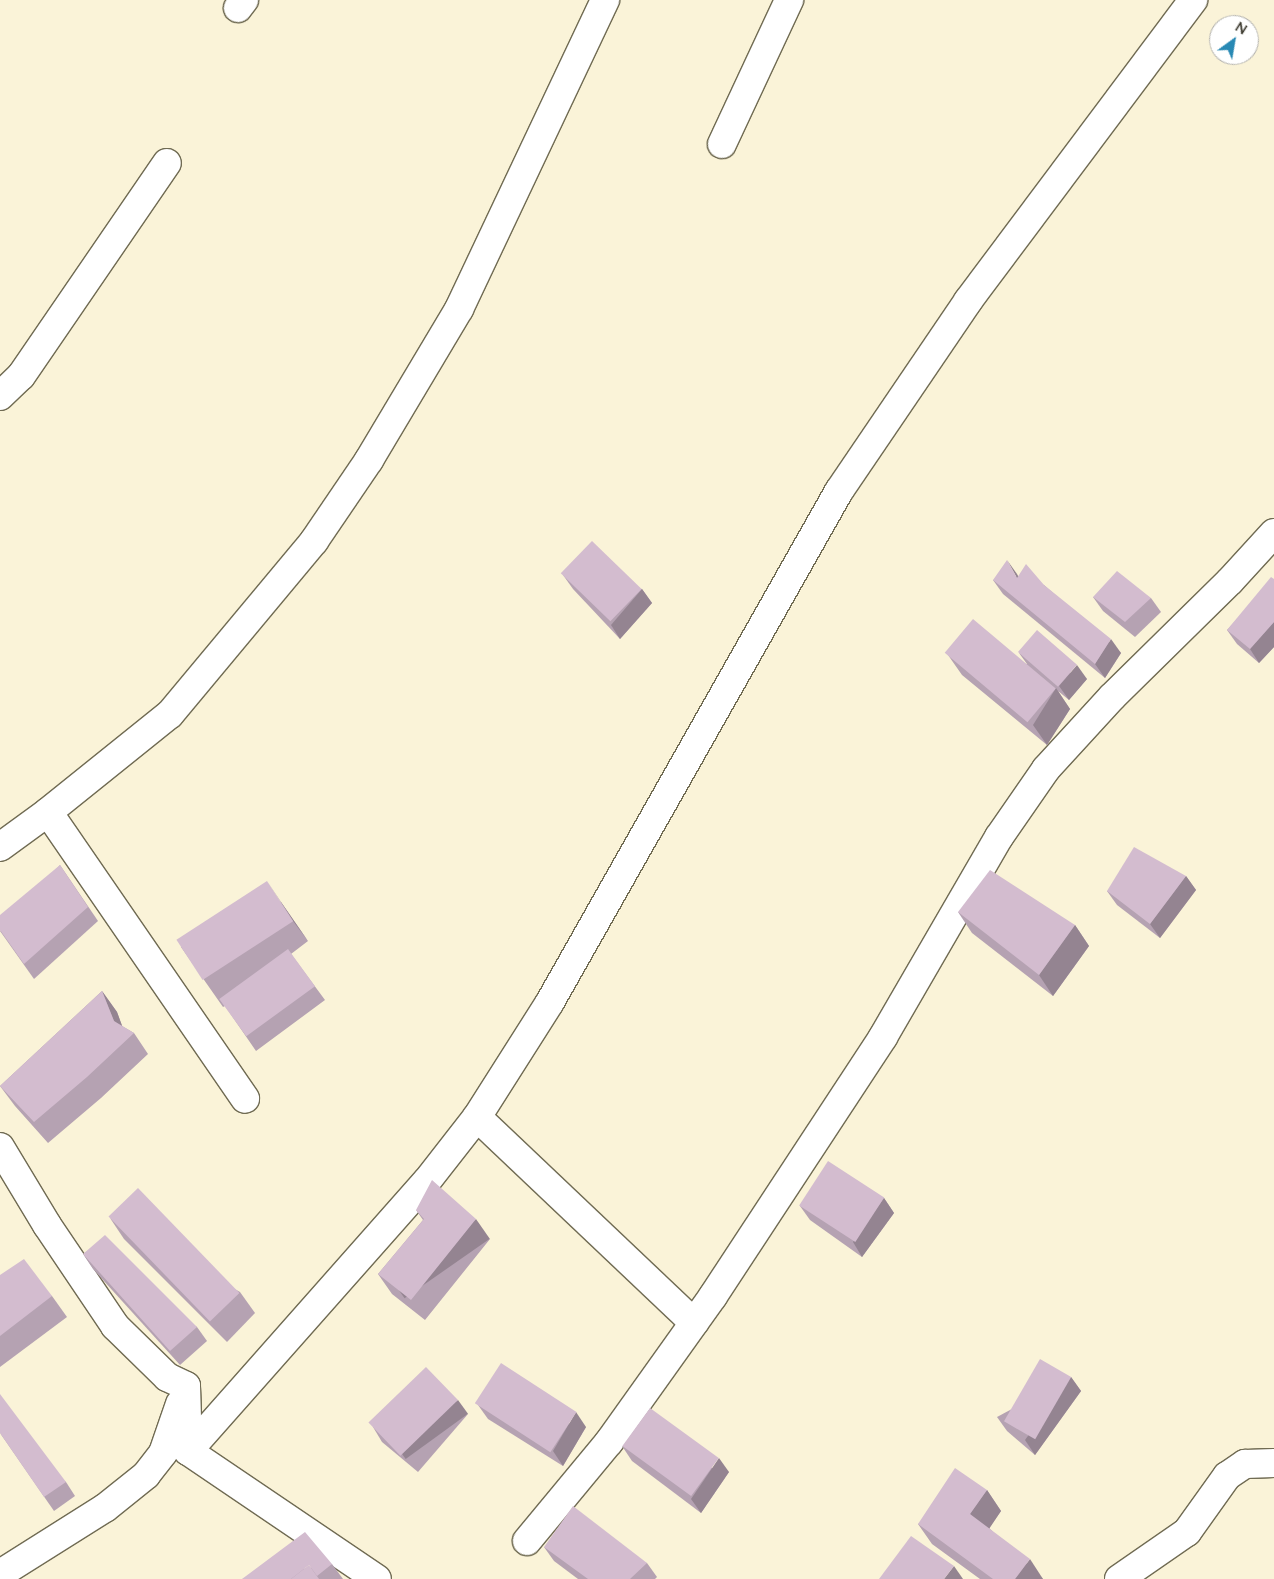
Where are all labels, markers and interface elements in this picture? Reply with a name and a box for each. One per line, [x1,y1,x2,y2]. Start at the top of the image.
north arrow [1209,15,1259,65]
text: N [1233,18,1251,38]

